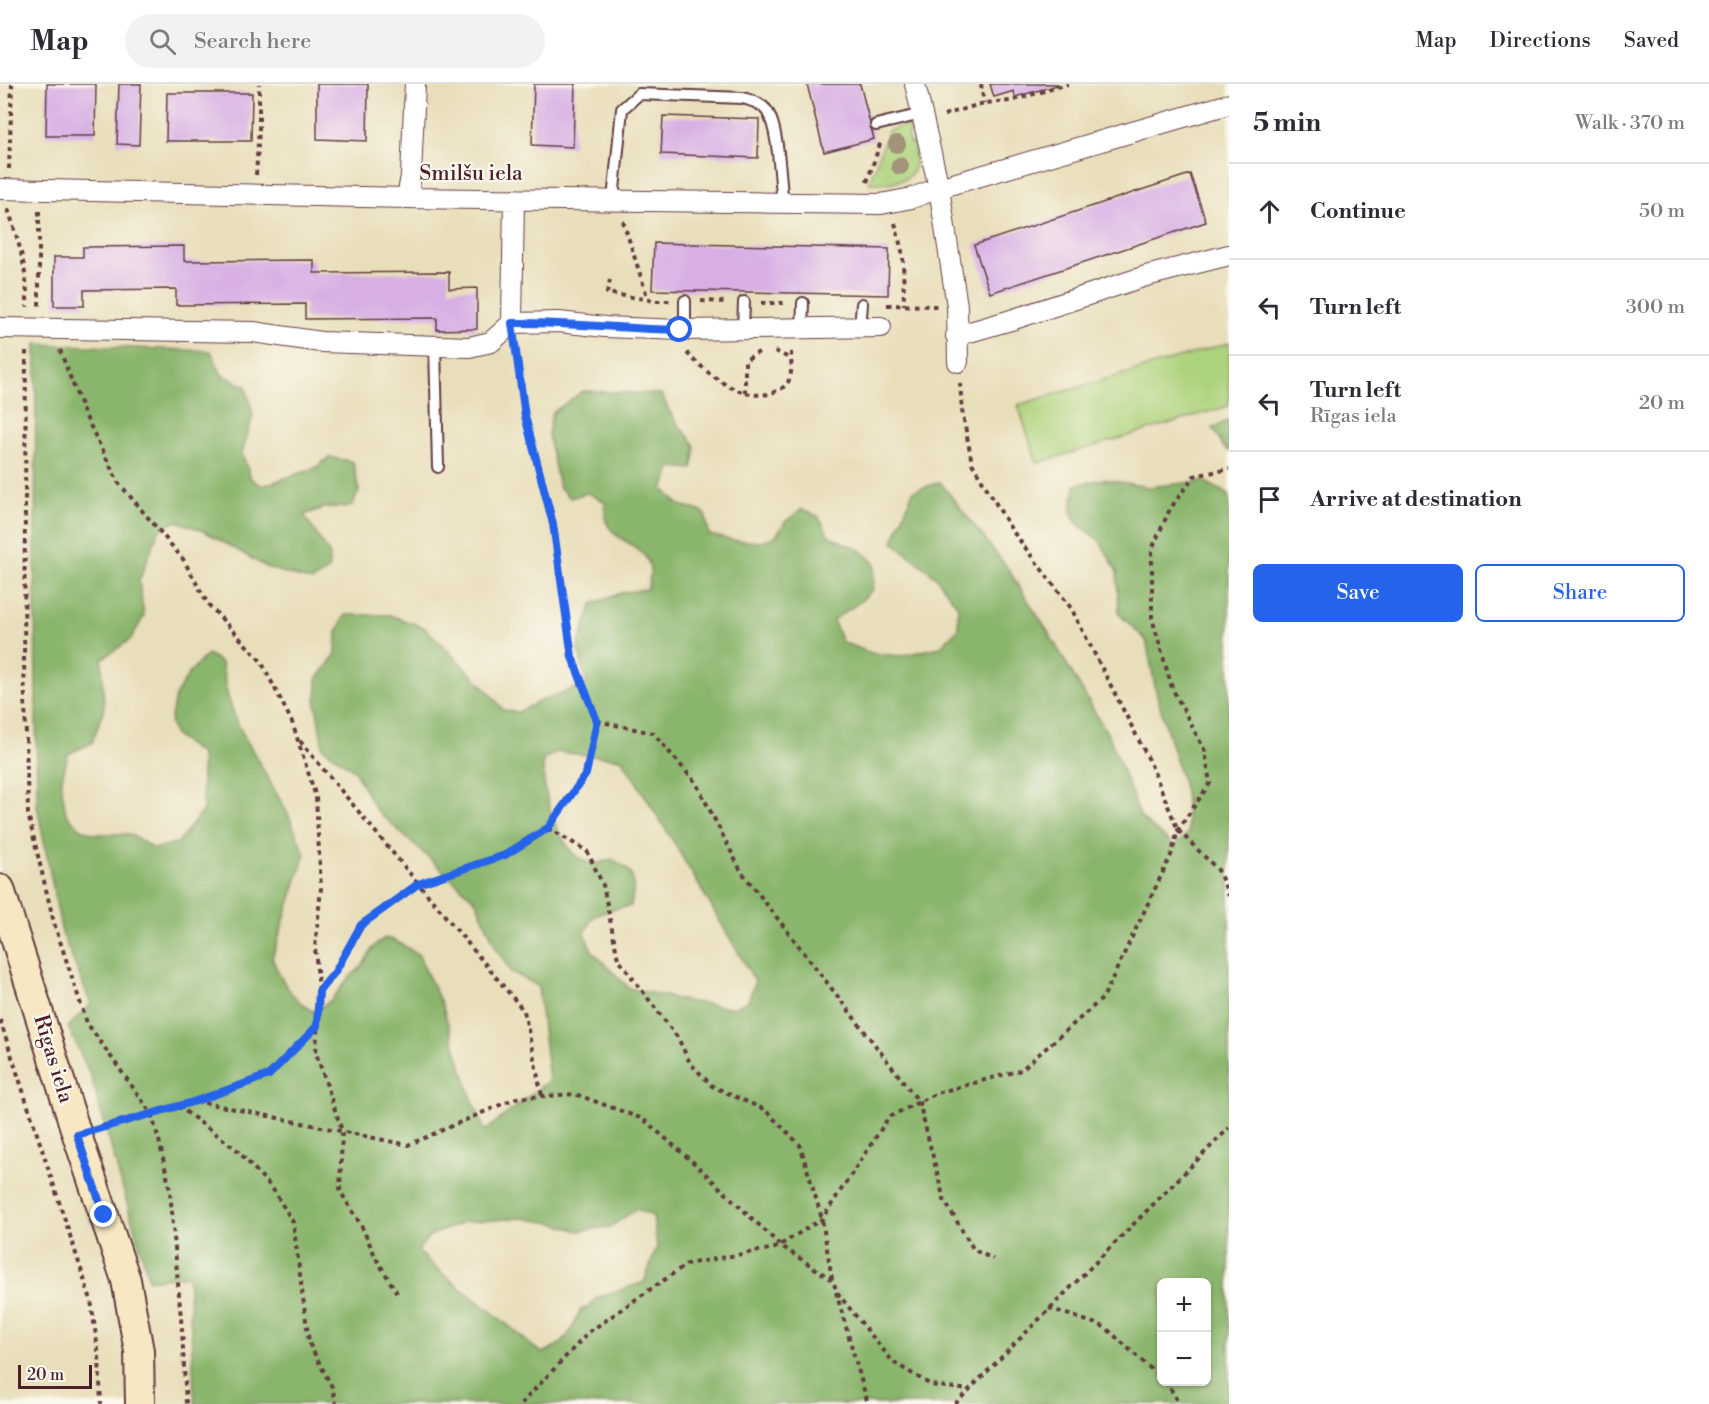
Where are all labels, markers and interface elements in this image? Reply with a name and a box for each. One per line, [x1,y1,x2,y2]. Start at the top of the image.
search box [125,14,545,68]
text: Map [30,24,89,59]
icon: search [146,25,179,58]
text: Search here [194,28,311,55]
text: Map [1415,28,1457,54]
text: Directions [1490,28,1591,54]
text: Saved [1624,28,1679,54]
text: 5 min [1253,107,1321,139]
text: Walk · 370 m [1575,111,1685,136]
street label: Smilšu iela [419,161,523,187]
icon: ahead [1253,195,1286,228]
text: Continue [1310,198,1406,225]
text: 50 m [1639,199,1685,224]
icon: left [1253,291,1286,324]
text: Turn left [1310,294,1401,321]
text: 300 m [1626,295,1685,320]
route start [666,316,692,342]
text: Turn left [1310,377,1401,404]
icon: left [1253,387,1286,420]
text: 20 m [1639,391,1685,416]
text: Rīgas iela [1310,404,1397,429]
icon: arrive [1253,483,1286,516]
text: Arrive at destination [1310,486,1522,513]
button: Save [1253,564,1463,622]
button: Share [1475,564,1685,622]
street label: Rīgas iela [27,1012,79,1107]
route end [90,1201,116,1227]
map controls [1157,1278,1211,1386]
button: + [1157,1278,1211,1332]
button: − [1157,1332,1211,1386]
scale bar [18,1362,92,1390]
text: 20 m [27,1365,64,1385]

